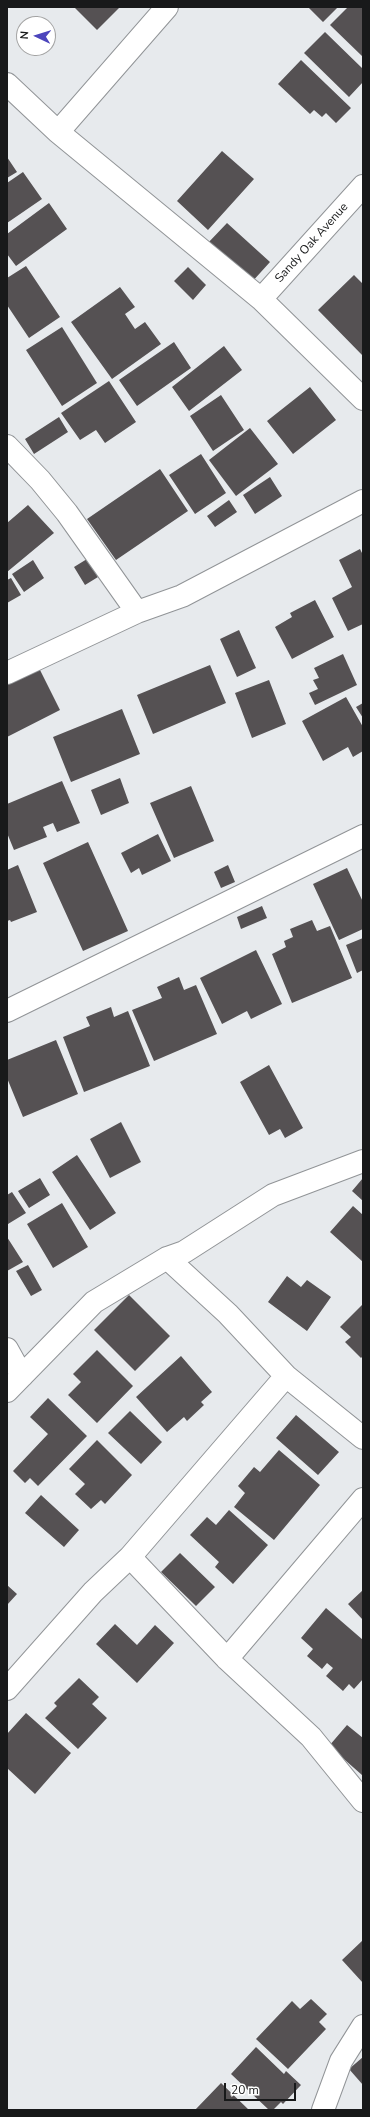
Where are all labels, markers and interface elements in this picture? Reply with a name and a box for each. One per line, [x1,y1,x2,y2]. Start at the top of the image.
north arrow [16,16,56,56]
text: N [17,31,32,40]
street label: Sandy Oak Avenue [272,200,352,286]
scale bar [226,2075,298,2101]
text: 20 m [231,2082,259,2098]

